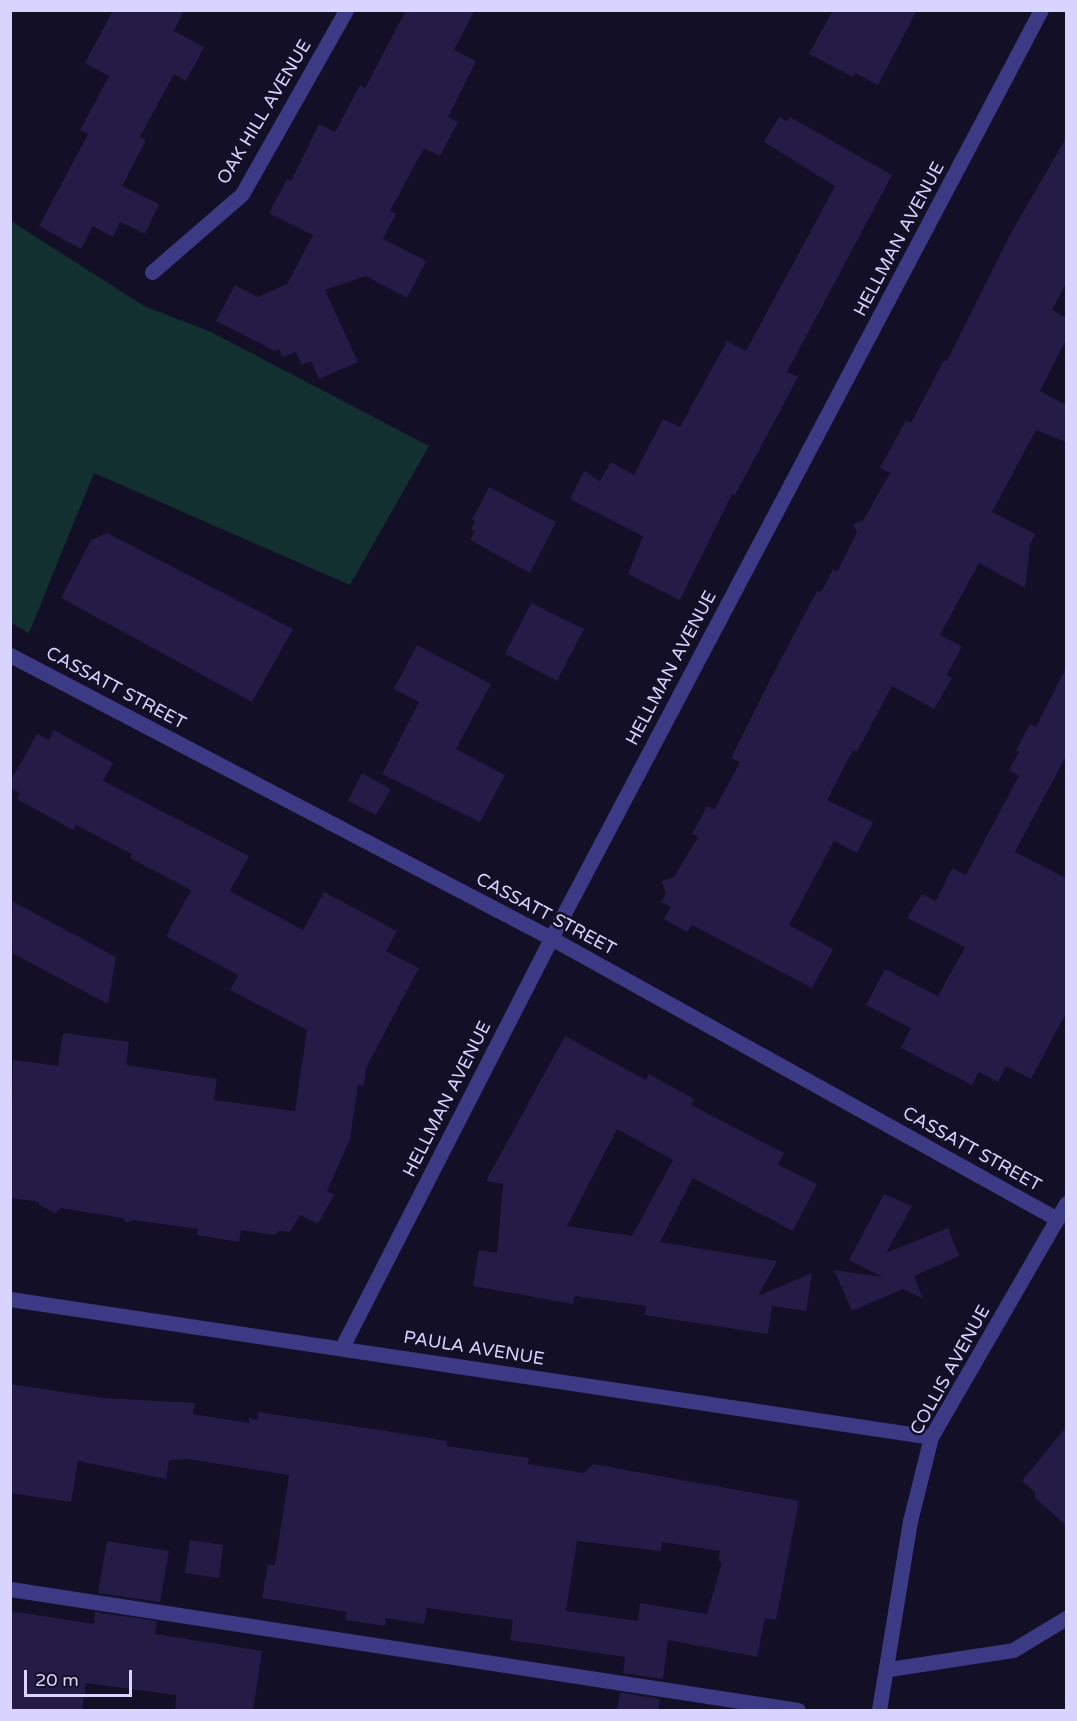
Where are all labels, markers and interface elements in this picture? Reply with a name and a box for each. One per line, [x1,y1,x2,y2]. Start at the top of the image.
street label: OAK HILL AVENUE [212,36,316,188]
street label: HELLMAN AVENUE [849,158,949,320]
street label: HELLMAN AVENUE [621,587,721,749]
street label: CASSATT STREET [42,642,190,734]
street label: CASSATT STREET [472,868,620,960]
street label: HELLMAN AVENUE [398,1017,496,1181]
street label: CASSATT STREET [899,1102,1045,1196]
street label: COLLIS AVENUE [906,1302,994,1438]
street label: PAULA AVENUE [402,1326,546,1370]
scale bar [27,1658,135,1696]
text: 20 m [35,1669,79,1691]

